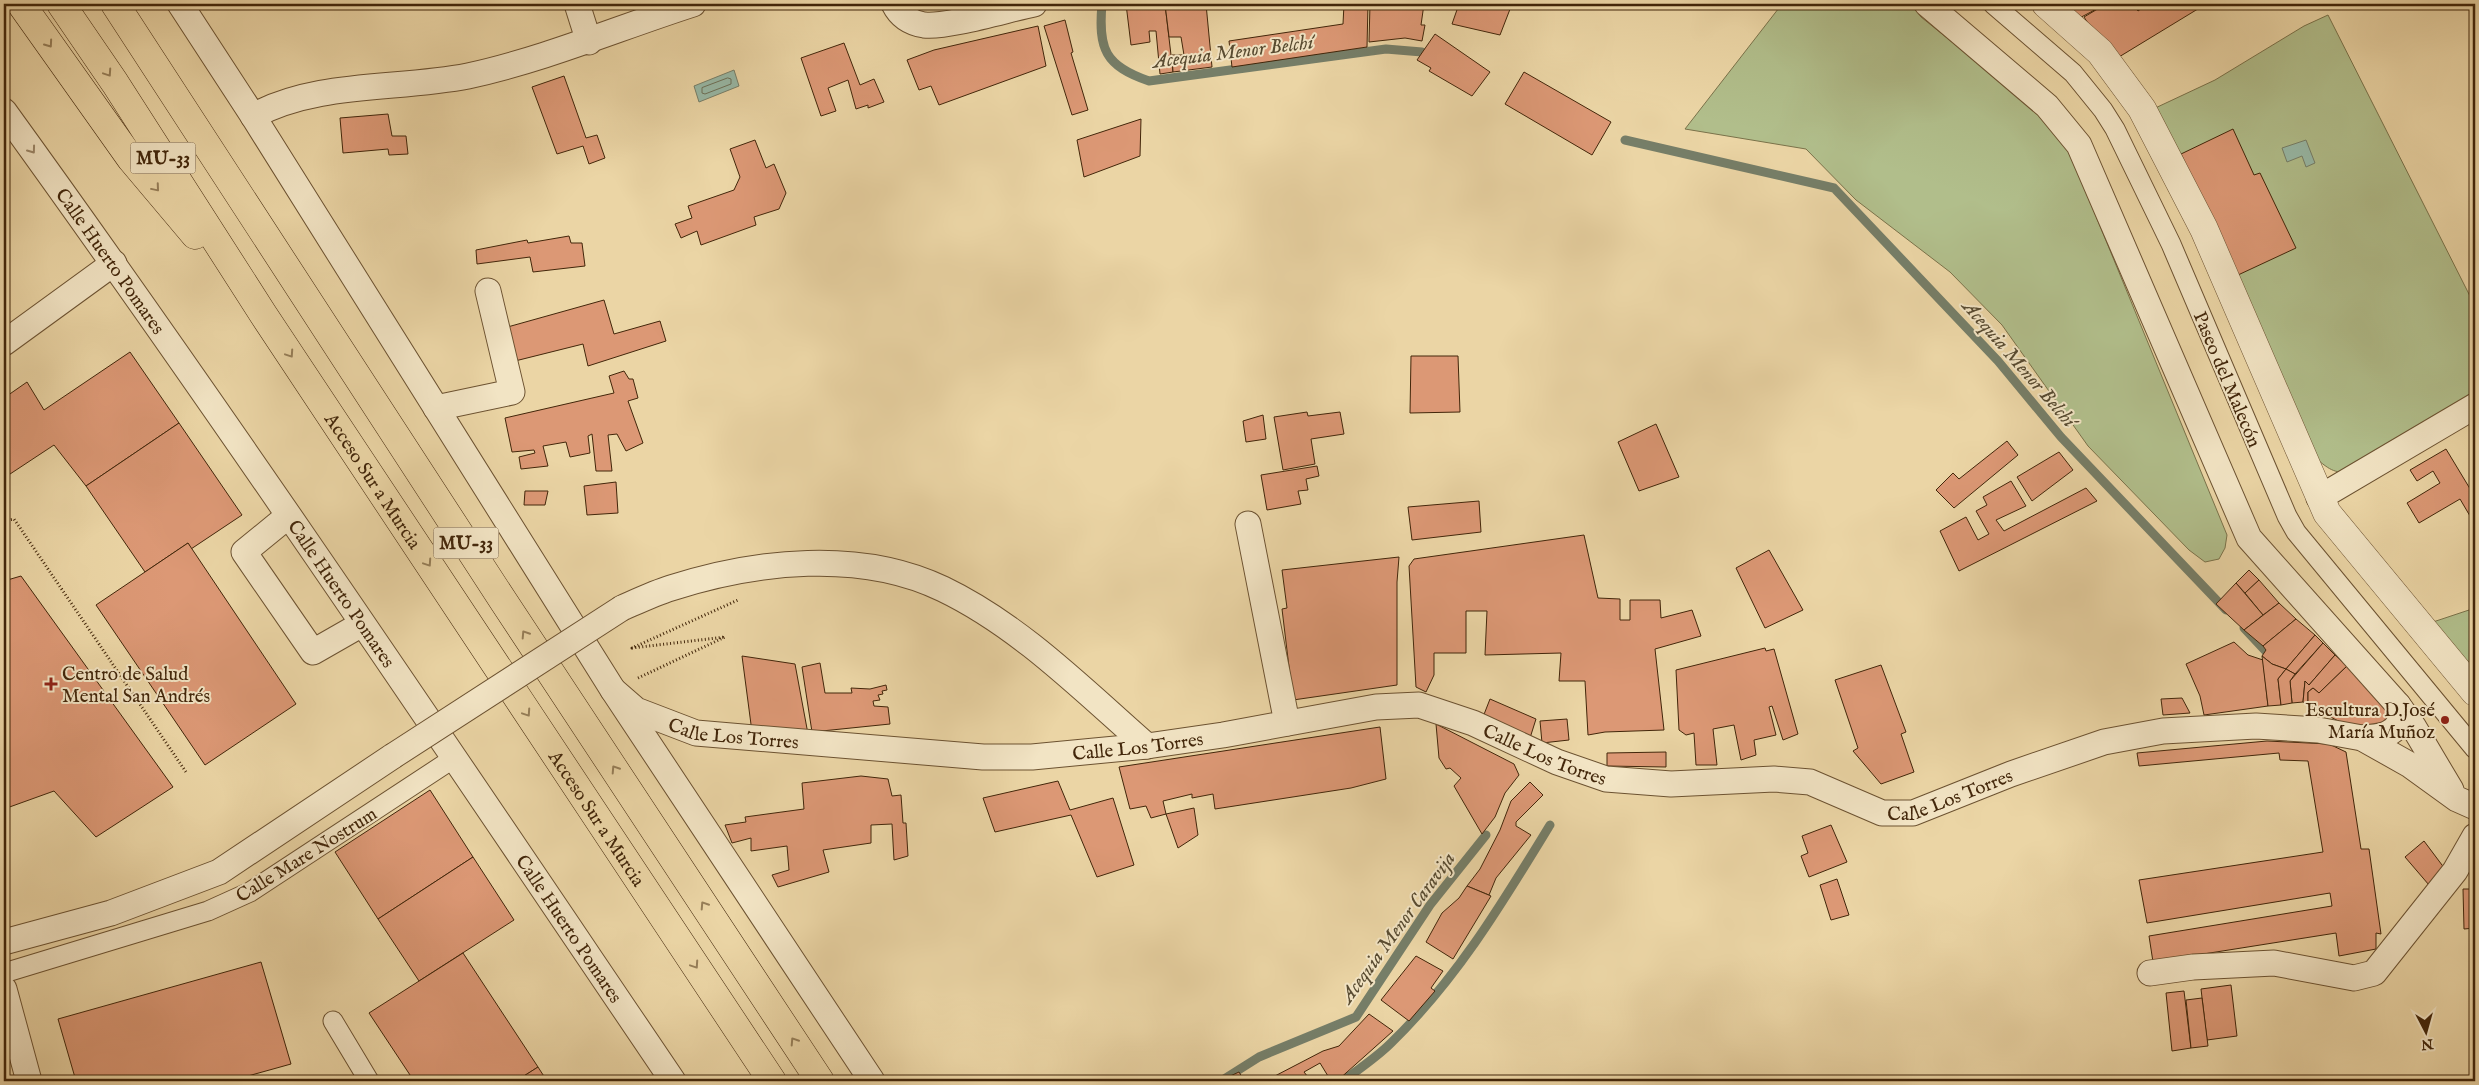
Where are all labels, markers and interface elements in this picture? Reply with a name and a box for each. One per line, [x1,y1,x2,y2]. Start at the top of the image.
water label: Acequia Menor Belchí [1150,30,1318,75]
one-way arrow [43,38,52,47]
one-way arrow [102,67,111,77]
road number: MU-33 [130,142,196,174]
one-way arrow [26,144,35,154]
one-way arrow [150,183,159,192]
street label: Calle Huerto Pomares [49,184,169,340]
water label: Acequia Menor Belchí [1955,293,2083,435]
street label: Paseo del Malecón [2187,308,2266,451]
one-way arrow [283,349,293,358]
street label: Acceso Sur a Murcia [318,408,426,555]
street label: Calle Huerto Pomares [281,516,399,673]
road number: MU-33 [434,528,498,558]
one-way arrow [422,557,431,566]
one-way arrow [522,630,531,639]
place label: Centro de Salud Mental San Andrés [62,663,210,709]
marker: Centro de Salud Mental San Andrés [44,677,58,691]
place label: Escultura D.José María Muñoz [2305,699,2435,745]
one-way arrow [521,707,531,716]
street label: Calle Los Torres [664,713,800,756]
marker: Escultura D.José María Muñoz [2439,714,2451,726]
street label: Calle Los Torres [1479,719,1609,792]
street label: Calle Los Torres [1071,728,1205,767]
street label: Acceso Sur a Murcia [542,746,650,892]
street label: Calle Los Torres [1887,765,2017,827]
one-way arrow [611,766,621,775]
street label: Calle Mare Nostrum [232,802,382,909]
water label: Acequia Menor Caravija [1334,847,1461,1010]
street label: Calle Huerto Pomares [509,851,627,1008]
one-way arrow [701,901,710,911]
one-way arrow [689,959,698,968]
north arrow [2402,1008,2452,1058]
text: N [2420,1034,2435,1054]
one-way arrow [790,1037,800,1046]

